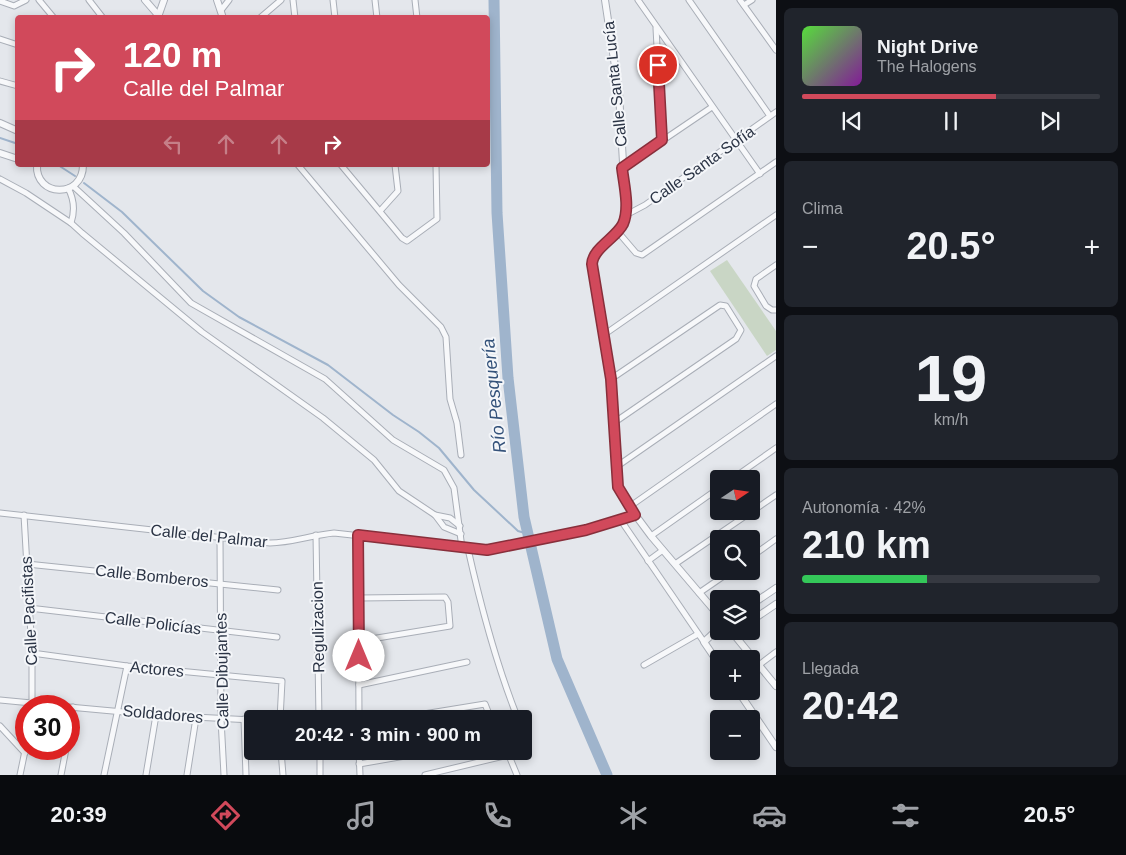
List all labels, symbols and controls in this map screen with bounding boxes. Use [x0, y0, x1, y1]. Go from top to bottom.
street label: Calle Santa Lucía [600, 20, 630, 148]
icon: right [40, 35, 105, 100]
text: 120 m [123, 35, 222, 74]
text: Night Drive [877, 36, 978, 57]
pin [637, 44, 679, 86]
icon: arrive [644, 51, 672, 79]
text: The Halogens [877, 58, 977, 75]
text: Calle del Palmar [123, 76, 284, 101]
icon: previous [838, 107, 866, 135]
icon: pause [937, 107, 965, 135]
icon: next [1036, 107, 1064, 135]
street label: Calle Santa Sofía [646, 122, 758, 208]
icon: left [159, 130, 187, 158]
icon: ahead [212, 130, 240, 158]
icon: ahead [265, 130, 293, 158]
icon: right [318, 130, 346, 158]
text: Clima [802, 200, 843, 217]
text: 20.5° [906, 225, 996, 267]
text: − [802, 231, 818, 262]
text: + [1084, 231, 1100, 262]
water label: Río Pesquería [478, 338, 510, 454]
text: 19 [915, 342, 987, 415]
text: km/h [934, 411, 968, 428]
north arrow [710, 470, 760, 520]
map controls [710, 470, 760, 760]
text: Autonomía · 42% [802, 499, 926, 516]
street label: Calle del Palmar [150, 521, 269, 551]
text: 210 km [802, 524, 931, 566]
button: search [710, 530, 760, 580]
street label: Calle Pacifistas [18, 556, 40, 666]
street label: Calle Bomberos [95, 562, 209, 590]
street label: Regulizacion [309, 581, 327, 673]
button: layers [710, 590, 760, 640]
street label: Calle Policías [104, 609, 202, 637]
street label: Calle Dibujantes [212, 613, 232, 729]
position arrow [332, 629, 384, 681]
button: + [710, 650, 760, 700]
street label: Actores [129, 658, 185, 680]
text: Llegada [802, 660, 859, 677]
text: 20:42 [802, 685, 899, 727]
speed limit sign: 30 [15, 695, 80, 760]
street label: Soldadores [122, 702, 204, 726]
button: − [710, 710, 760, 760]
text: 20:42 · 3 min · 900 m [295, 724, 481, 745]
icon: directions [208, 798, 243, 833]
icon: music [344, 798, 379, 833]
icon: phone [480, 798, 515, 833]
icon: climate [616, 798, 651, 833]
icon: car [752, 798, 787, 833]
icon: filters [888, 798, 923, 833]
text: 20:39 [51, 802, 107, 827]
text: 20.5° [1024, 802, 1075, 827]

